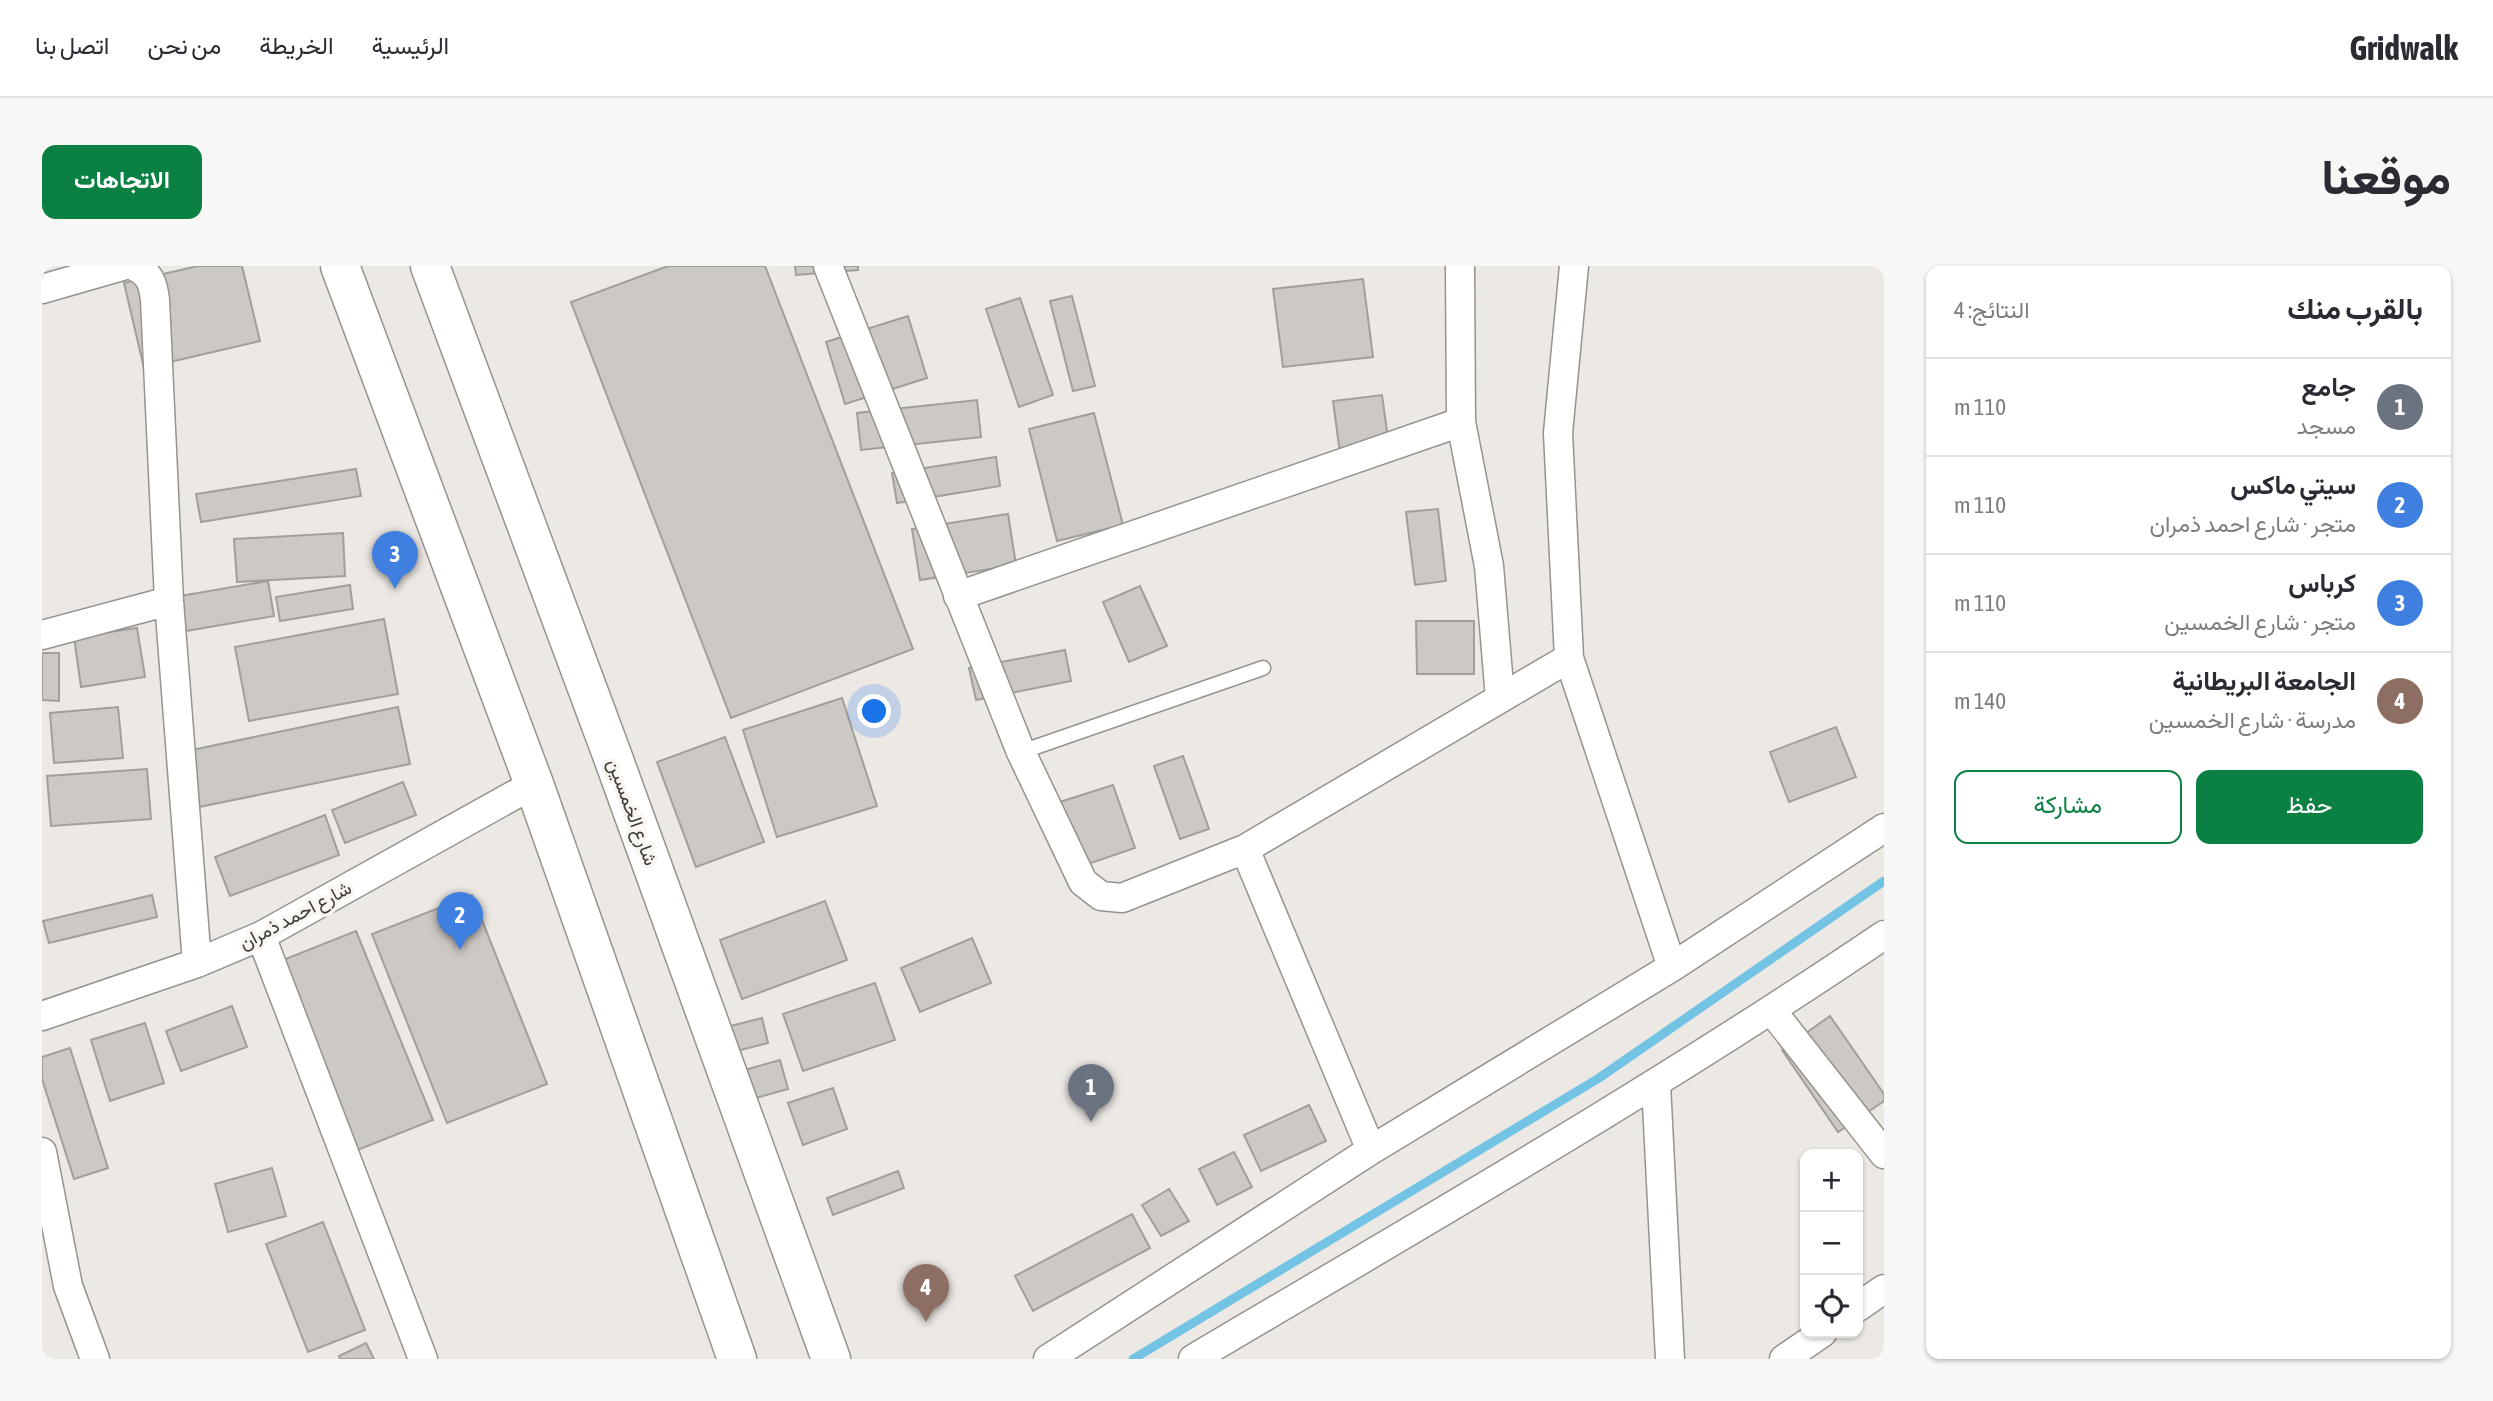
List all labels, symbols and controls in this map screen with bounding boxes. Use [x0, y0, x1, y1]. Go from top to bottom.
text: Gridwalk [2350, 29, 2458, 67]
text: اتصل بنا [35, 32, 109, 59]
text: من نحن [147, 32, 221, 59]
text: الخريطة [259, 32, 334, 59]
text: الرئيسية [372, 32, 449, 59]
button: الاتجاهات [42, 145, 202, 219]
text: موقعنا [2321, 148, 2451, 204]
text: بالقرب منك [2287, 291, 2423, 325]
text: النتائج: 4 [1954, 297, 2029, 323]
text: جامع [2301, 372, 2356, 402]
text: 110 m [1954, 394, 2006, 420]
text: 1 [2395, 394, 2405, 420]
text: مسجد [2296, 413, 2356, 439]
text: سيتي ماكس [2230, 470, 2356, 500]
text: 110 m [1954, 492, 2006, 518]
text: 2 [2395, 492, 2405, 518]
text: متجر · شارع احمد ذمران [2150, 511, 2356, 537]
pin: 3 [372, 531, 418, 589]
text: كرباس [2288, 568, 2356, 598]
text: 110 m [1954, 590, 2006, 616]
text: 3 [2395, 590, 2405, 616]
text: متجر · شارع الخمسين [2164, 609, 2356, 635]
text: الجامعة البريطانية [2172, 666, 2356, 696]
text: 140 m [1954, 688, 2006, 714]
text: 4 [2395, 688, 2405, 714]
your location [857, 694, 891, 728]
text: مدرسة · شارع الخمسين [2149, 707, 2356, 733]
street label: شارع الخمسين [602, 756, 662, 869]
button: مشاركة [1954, 770, 2182, 844]
button: حفظ [2196, 770, 2423, 844]
street label: شارع احمد ذمران [235, 876, 356, 956]
pin: 2 [437, 892, 483, 950]
pin: 1 [1068, 1064, 1114, 1122]
map controls [1800, 1149, 1863, 1338]
button: + [1800, 1149, 1863, 1212]
button: − [1800, 1212, 1863, 1275]
pin: 4 [903, 1264, 949, 1322]
button: locate [1800, 1275, 1863, 1338]

